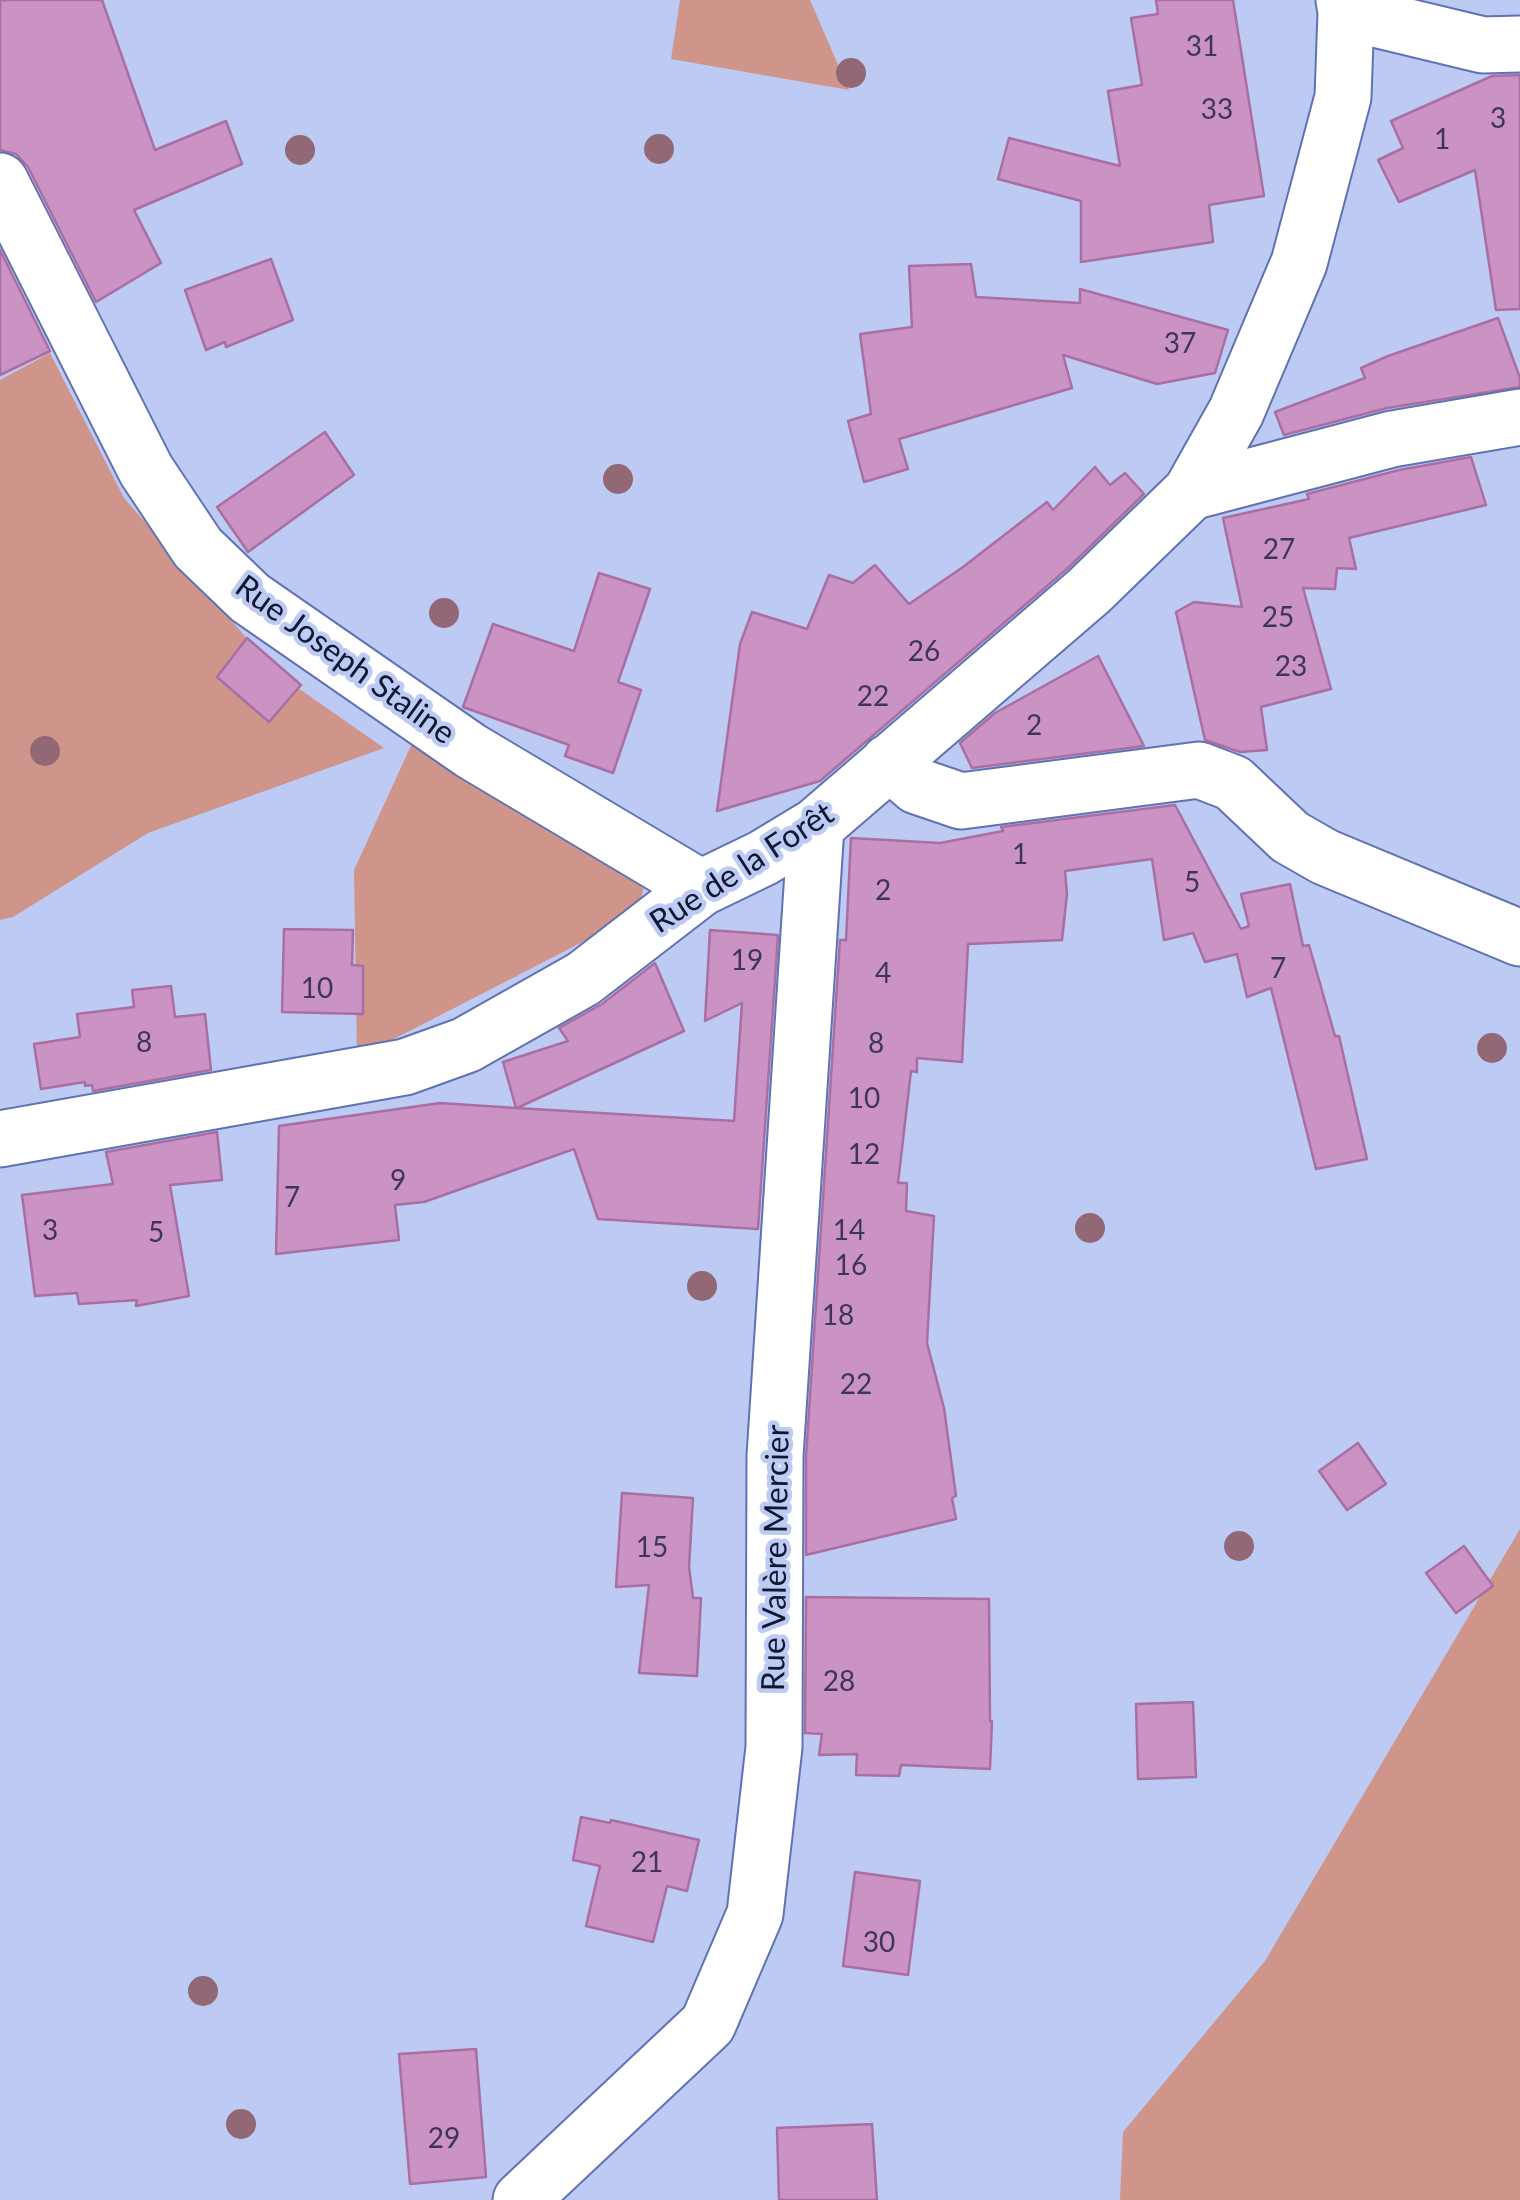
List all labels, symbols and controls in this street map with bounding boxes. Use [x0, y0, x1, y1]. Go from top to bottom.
house number: 31 [1186, 30, 1218, 64]
house number: 33 [1201, 93, 1233, 127]
house number: 3 [1490, 102, 1506, 136]
house number: 1 [1434, 123, 1450, 157]
house number: 37 [1164, 327, 1196, 361]
house number: 27 [1263, 533, 1295, 567]
street label: Rue Joseph Staline [228, 567, 462, 753]
house number: 25 [1262, 601, 1294, 635]
house number: 26 [908, 635, 940, 669]
house number: 23 [1275, 650, 1307, 684]
house number: 22 [857, 680, 889, 714]
house number: 2 [1026, 709, 1042, 743]
street label: Rue de la Forêt [643, 794, 841, 942]
house number: 1 [1012, 838, 1028, 872]
house number: 5 [1184, 866, 1200, 900]
house number: 2 [875, 874, 891, 908]
house number: 19 [731, 944, 763, 978]
house number: 7 [1270, 952, 1286, 986]
house number: 4 [875, 957, 891, 991]
house number: 10 [301, 972, 333, 1006]
house number: 8 [136, 1026, 152, 1060]
house number: 8 [868, 1027, 884, 1061]
house number: 10 [848, 1082, 880, 1116]
house number: 12 [848, 1138, 880, 1172]
house number: 9 [390, 1164, 406, 1198]
house number: 7 [284, 1181, 300, 1215]
house number: 3 [42, 1214, 58, 1248]
house number: 14 [833, 1214, 865, 1248]
house number: 5 [148, 1216, 164, 1250]
house number: 16 [835, 1249, 867, 1283]
house number: 18 [822, 1299, 854, 1333]
house number: 22 [840, 1368, 872, 1402]
street label: Rue Valère Mercier [754, 1424, 798, 1692]
house number: 15 [636, 1531, 668, 1565]
house number: 28 [823, 1665, 855, 1699]
house number: 21 [631, 1846, 663, 1880]
house number: 30 [863, 1926, 895, 1960]
house number: 29 [428, 2122, 460, 2156]

